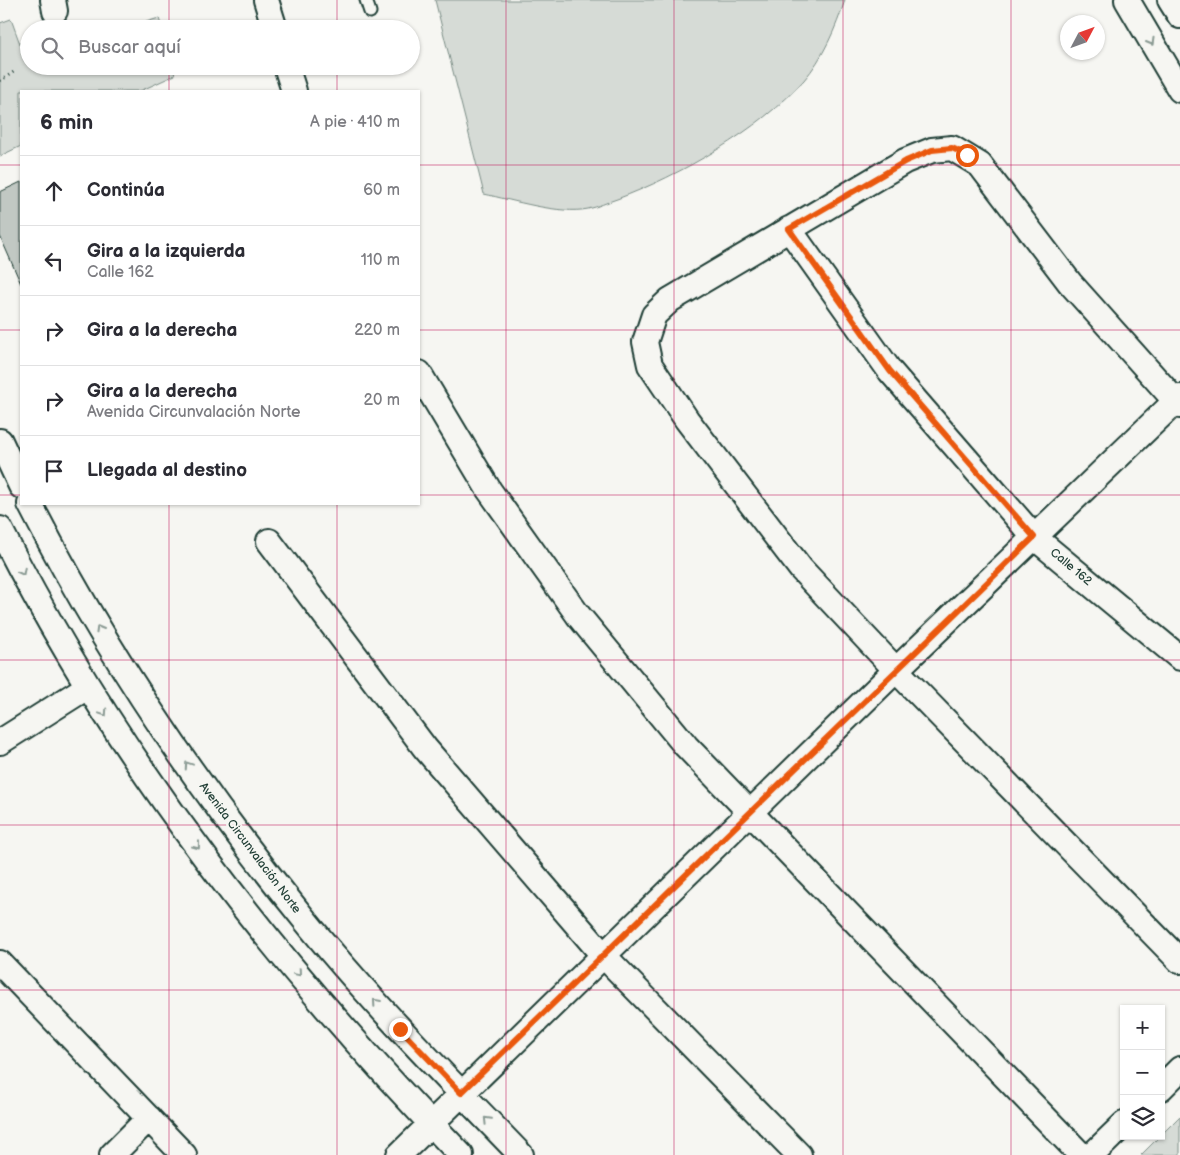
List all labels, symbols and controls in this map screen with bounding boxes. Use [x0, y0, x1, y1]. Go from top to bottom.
north arrow [1060, 15, 1105, 60]
search box [20, 20, 420, 75]
icon: search [38, 34, 66, 62]
text: Buscar aquí [78, 36, 181, 59]
one-way arrow [1145, 37, 1155, 46]
text: 6 min [40, 110, 93, 135]
text: A pie · 410 m [310, 113, 400, 132]
route start [956, 144, 979, 167]
icon: ahead [40, 177, 68, 205]
text: Continúa [87, 179, 165, 202]
text: 60 m [363, 181, 400, 200]
text: Gira a la izquierda [87, 240, 245, 263]
icon: left [40, 247, 68, 275]
text: 110 m [361, 251, 400, 270]
text: Calle 162 [87, 263, 154, 282]
icon: right [40, 317, 68, 345]
text: Gira a la derecha [87, 319, 237, 342]
text: 220 m [354, 321, 400, 340]
text: Gira a la derecha [87, 380, 237, 403]
icon: right [40, 387, 68, 415]
text: 20 m [364, 391, 400, 410]
text: Avenida Circunvalación Norte [87, 403, 300, 422]
icon: arrive [40, 457, 68, 485]
text: Llegada al destino [87, 459, 247, 482]
street label: Calle 162 [1047, 545, 1095, 589]
one-way arrow [16, 567, 26, 576]
one-way arrow [96, 625, 106, 634]
one-way arrow [98, 707, 107, 716]
one-way arrow [185, 761, 195, 770]
street label: Avenida Circunvalación Norte [196, 780, 304, 916]
one-way arrow [191, 840, 199, 849]
one-way arrow [292, 968, 301, 977]
one-way arrow [373, 998, 382, 1007]
map controls [1120, 1005, 1165, 1140]
button: + [1120, 1005, 1165, 1050]
route end [389, 1018, 412, 1041]
button: − [1120, 1050, 1165, 1095]
button: layers [1120, 1095, 1165, 1140]
one-way arrow [484, 1117, 493, 1126]

